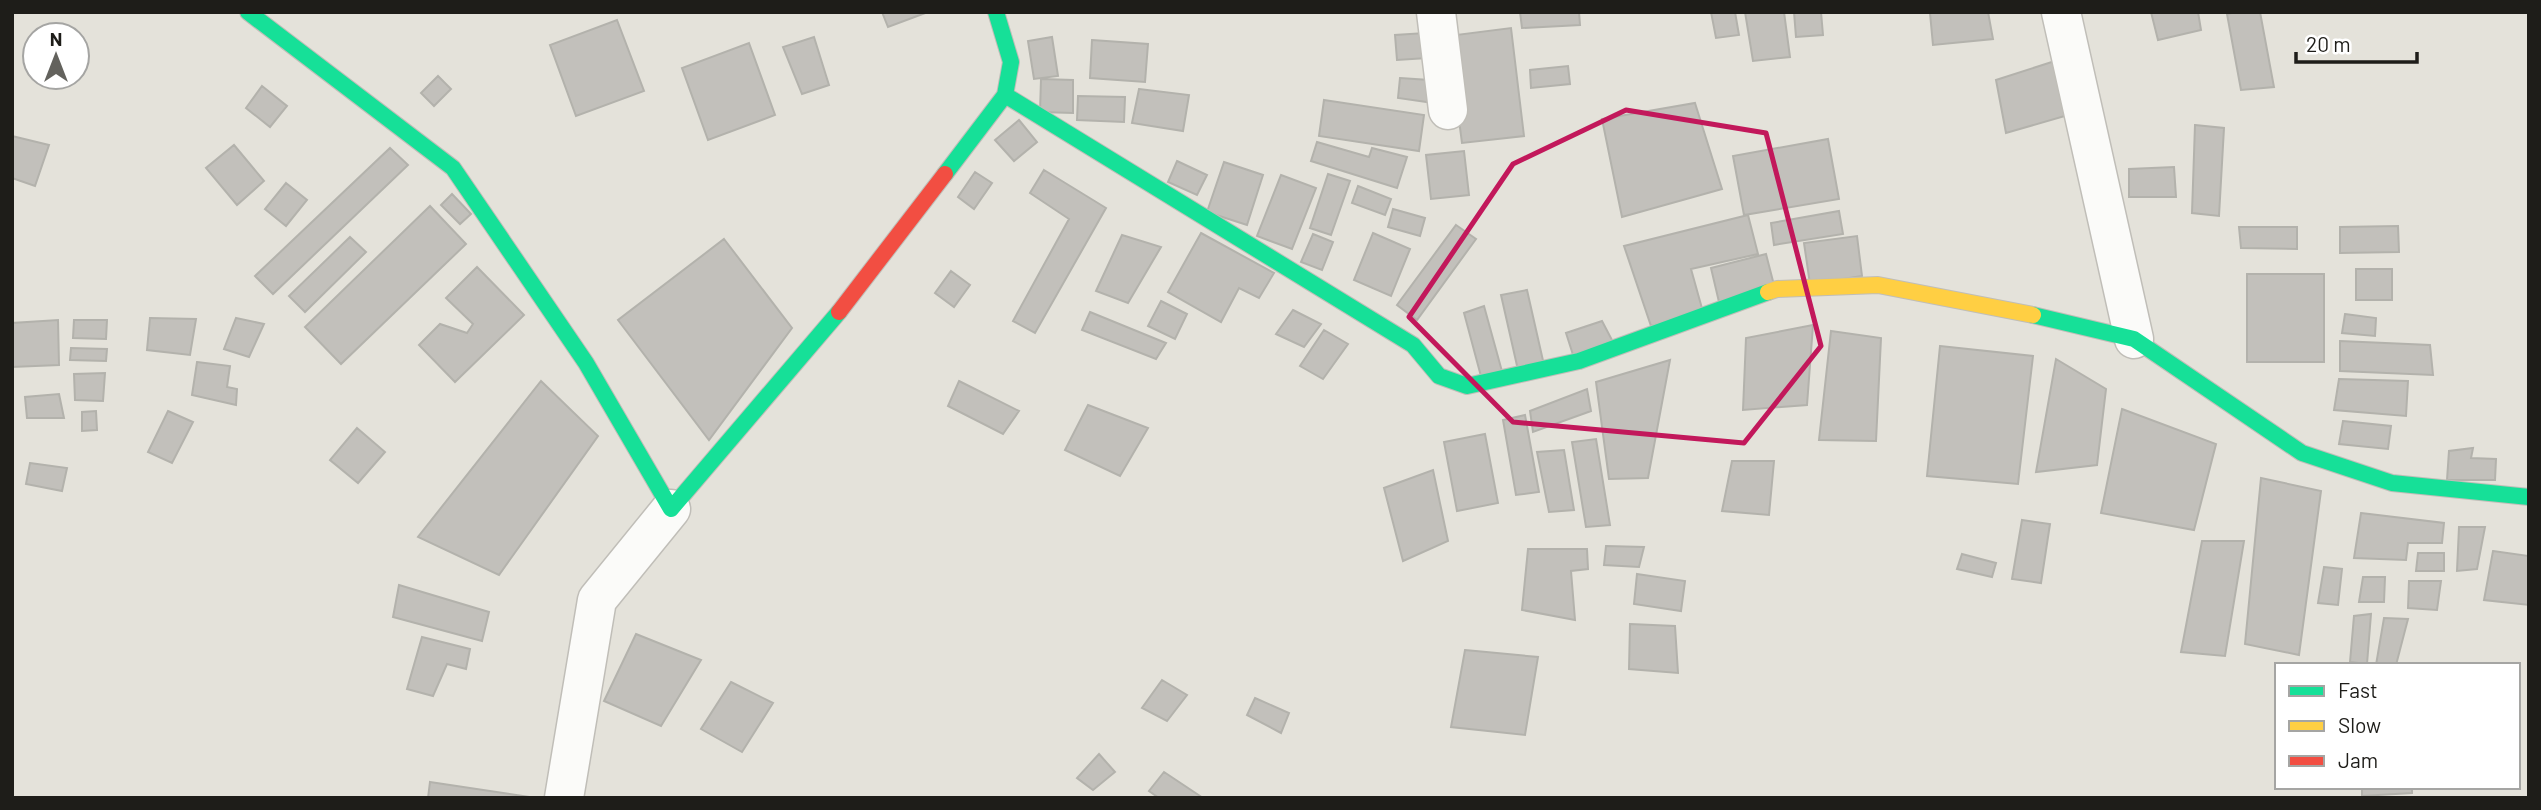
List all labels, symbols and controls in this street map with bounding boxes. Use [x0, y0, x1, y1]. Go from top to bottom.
north arrow [21, 21, 91, 91]
scale bar [2296, 21, 2417, 65]
text: N [50, 27, 62, 50]
text: 20 m [2306, 31, 2351, 56]
legend [2275, 663, 2520, 789]
text: Fast [2338, 677, 2378, 702]
text: Slow [2338, 712, 2381, 737]
text: Jam [2338, 747, 2378, 772]

